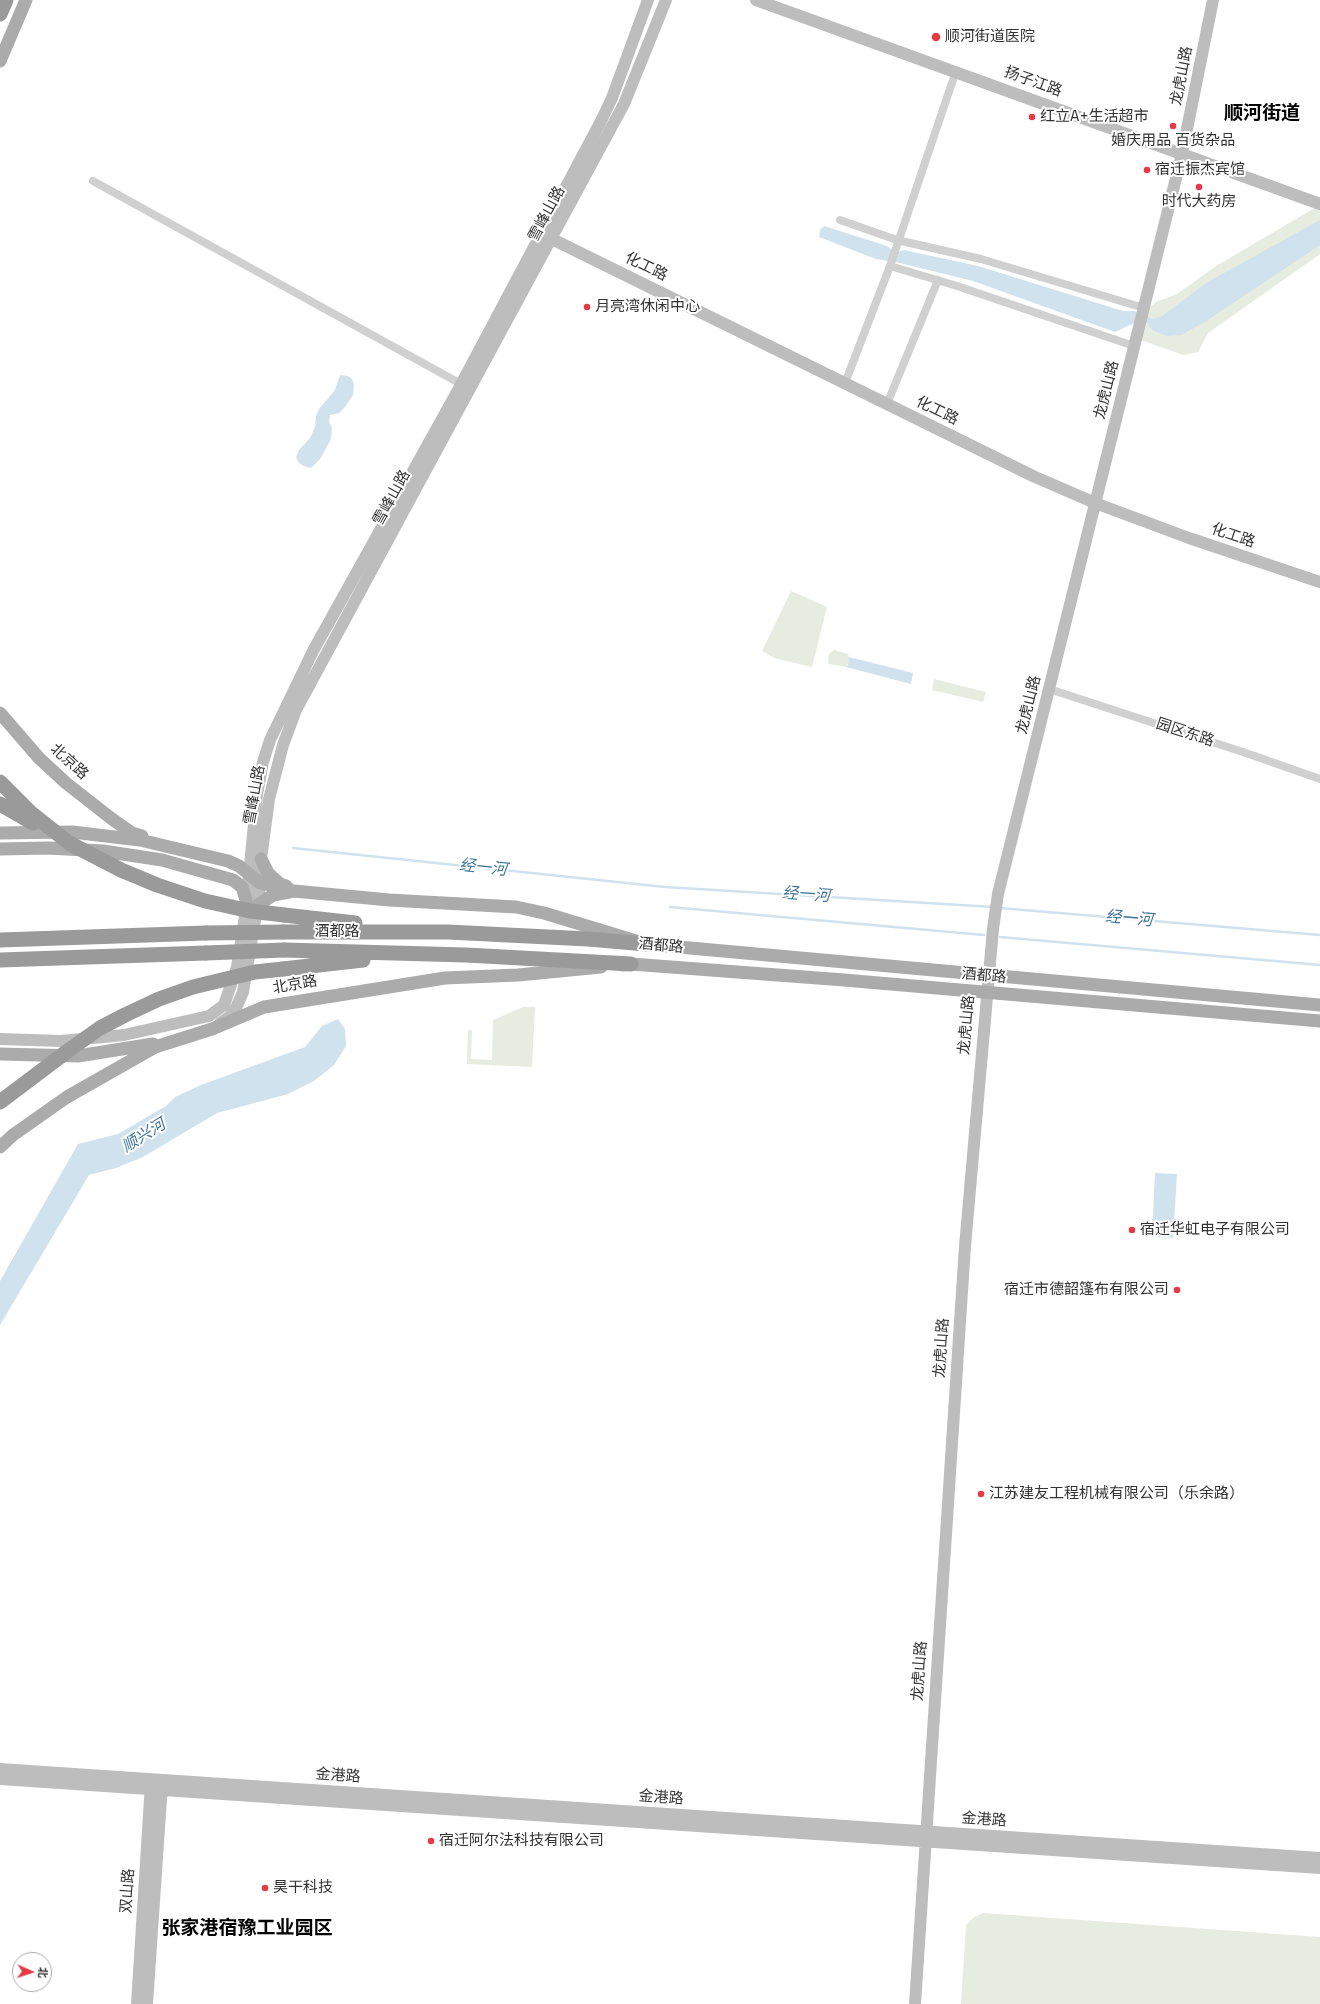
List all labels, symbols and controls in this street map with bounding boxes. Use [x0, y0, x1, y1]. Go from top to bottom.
place label: 顺河街道医院 [945, 28, 1035, 46]
marker: 顺河街道医院 [930, 31, 942, 43]
street label: 龙虎山路 [1167, 45, 1197, 107]
street label: 扬子江路 [1002, 63, 1064, 101]
district label: 顺河街道 [1224, 103, 1300, 125]
place label: 红立A+生活超市 [1040, 108, 1149, 126]
marker: 红立A+生活超市 [1027, 112, 1037, 122]
marker: 婚庆用品 百货杂品 [1168, 121, 1178, 131]
place label: 婚庆用品 百货杂品 [1111, 132, 1235, 150]
place label: 宿迁振杰宾馆 [1155, 161, 1245, 179]
marker: 宿迁振杰宾馆 [1142, 165, 1152, 175]
marker: 时代大药房 [1194, 182, 1204, 192]
street label: 雪峰山路 [525, 183, 569, 245]
place label: 时代大药房 [1162, 193, 1236, 211]
street label: 化工路 [622, 249, 670, 285]
place label: 月亮湾休闲中心 [595, 298, 700, 316]
marker: 月亮湾休闲中心 [582, 302, 592, 312]
street label: 龙虎山路 [1091, 359, 1123, 421]
street label: 化工路 [913, 393, 961, 429]
street label: 雪峰山路 [370, 467, 414, 529]
street label: 化工路 [1209, 520, 1257, 552]
street label: 龙虎山路 [1013, 674, 1045, 736]
street label: 园区东路 [1154, 715, 1216, 751]
street label: 北京路 [46, 740, 92, 784]
street label: 雪峰山路 [241, 764, 269, 826]
water label: 经一河 [458, 856, 508, 880]
water label: 经一河 [781, 884, 831, 906]
water label: 经一河 [1104, 907, 1154, 931]
street label: 酒都路 [315, 923, 359, 941]
street label: 酒都路 [638, 935, 684, 957]
street label: 酒都路 [961, 965, 1007, 987]
street label: 北京路 [271, 972, 319, 998]
street label: 龙虎山路 [955, 994, 979, 1056]
water label: 顺兴河 [119, 1115, 169, 1157]
place label: 宿迁华虹电子有限公司 [1140, 1221, 1290, 1239]
marker: 宿迁华虹电子有限公司 [1127, 1225, 1137, 1235]
place label: 宿迁市德韶篷布有限公司 [1004, 1281, 1169, 1299]
marker: 宿迁市德韶篷布有限公司 [1172, 1285, 1182, 1295]
street label: 龙虎山路 [931, 1317, 953, 1379]
place label: 江苏建友工程机械有限公司（乐余路） [989, 1485, 1244, 1503]
marker: 江苏建友工程机械有限公司（乐余路） [976, 1489, 986, 1499]
street label: 龙虎山路 [909, 1640, 931, 1702]
street label: 金港路 [315, 1765, 361, 1787]
street label: 金港路 [638, 1787, 684, 1809]
street label: 金港路 [961, 1809, 1007, 1831]
place label: 宿迁阿尔法科技有限公司 [439, 1832, 604, 1850]
marker: 宿迁阿尔法科技有限公司 [426, 1836, 436, 1846]
street label: 双山路 [117, 1868, 139, 1914]
place label: 昊干科技 [273, 1879, 333, 1897]
marker: 昊干科技 [260, 1883, 270, 1893]
district label: 张家港宿豫工业园区 [162, 1918, 332, 1940]
north arrow [12, 1952, 52, 1992]
text: 北 [36, 1967, 50, 1978]

